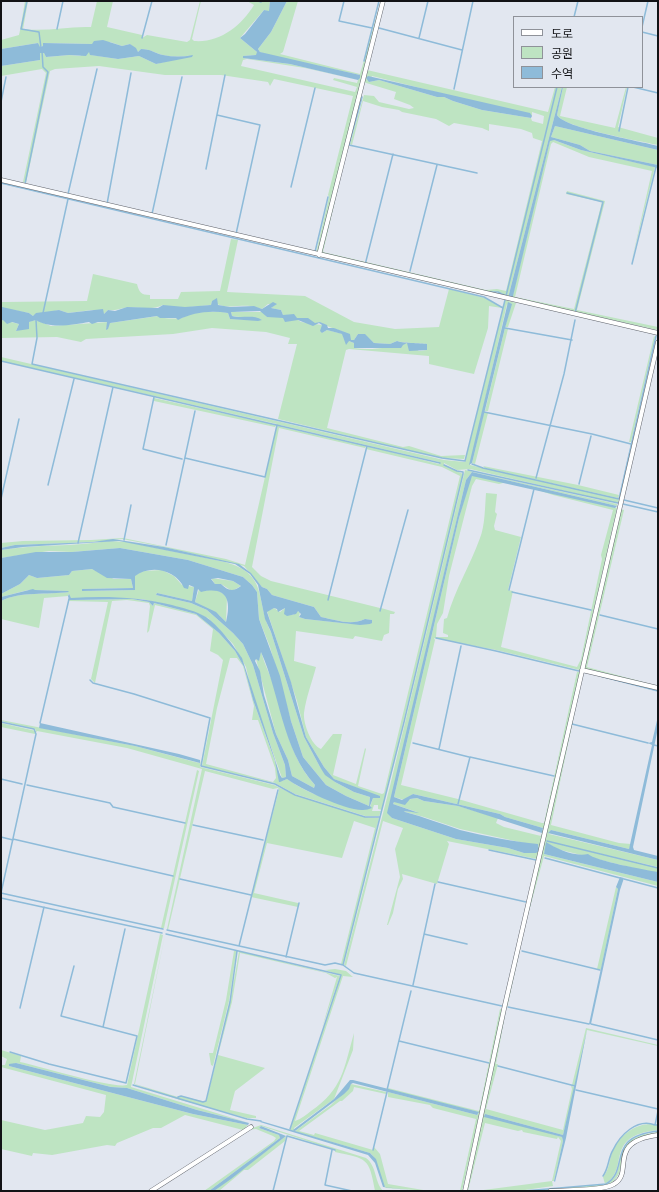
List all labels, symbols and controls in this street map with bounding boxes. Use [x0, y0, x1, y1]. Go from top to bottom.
legend [513, 16, 643, 88]
text: 도로 [551, 26, 573, 41]
text: 공원 [551, 46, 573, 61]
text: 수역 [551, 66, 573, 81]

